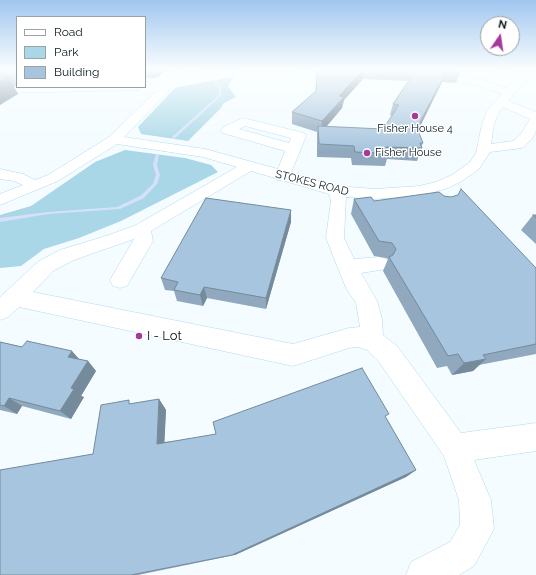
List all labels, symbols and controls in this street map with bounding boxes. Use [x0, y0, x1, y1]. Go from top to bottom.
legend [16, 16, 146, 88]
north arrow [480, 16, 520, 56]
text: N [497, 18, 508, 32]
text: Road [54, 25, 83, 39]
text: Park [54, 45, 79, 59]
text: Building [54, 65, 100, 79]
marker: Fisher House 4 [410, 111, 420, 121]
place label: Fisher House 4 [377, 122, 453, 136]
place label: Fisher House [375, 146, 442, 160]
marker: Fisher House [362, 148, 372, 158]
street label: STOKES ROAD [274, 168, 350, 198]
place label: I - Lot [147, 328, 182, 344]
marker: I - Lot [134, 331, 144, 341]

